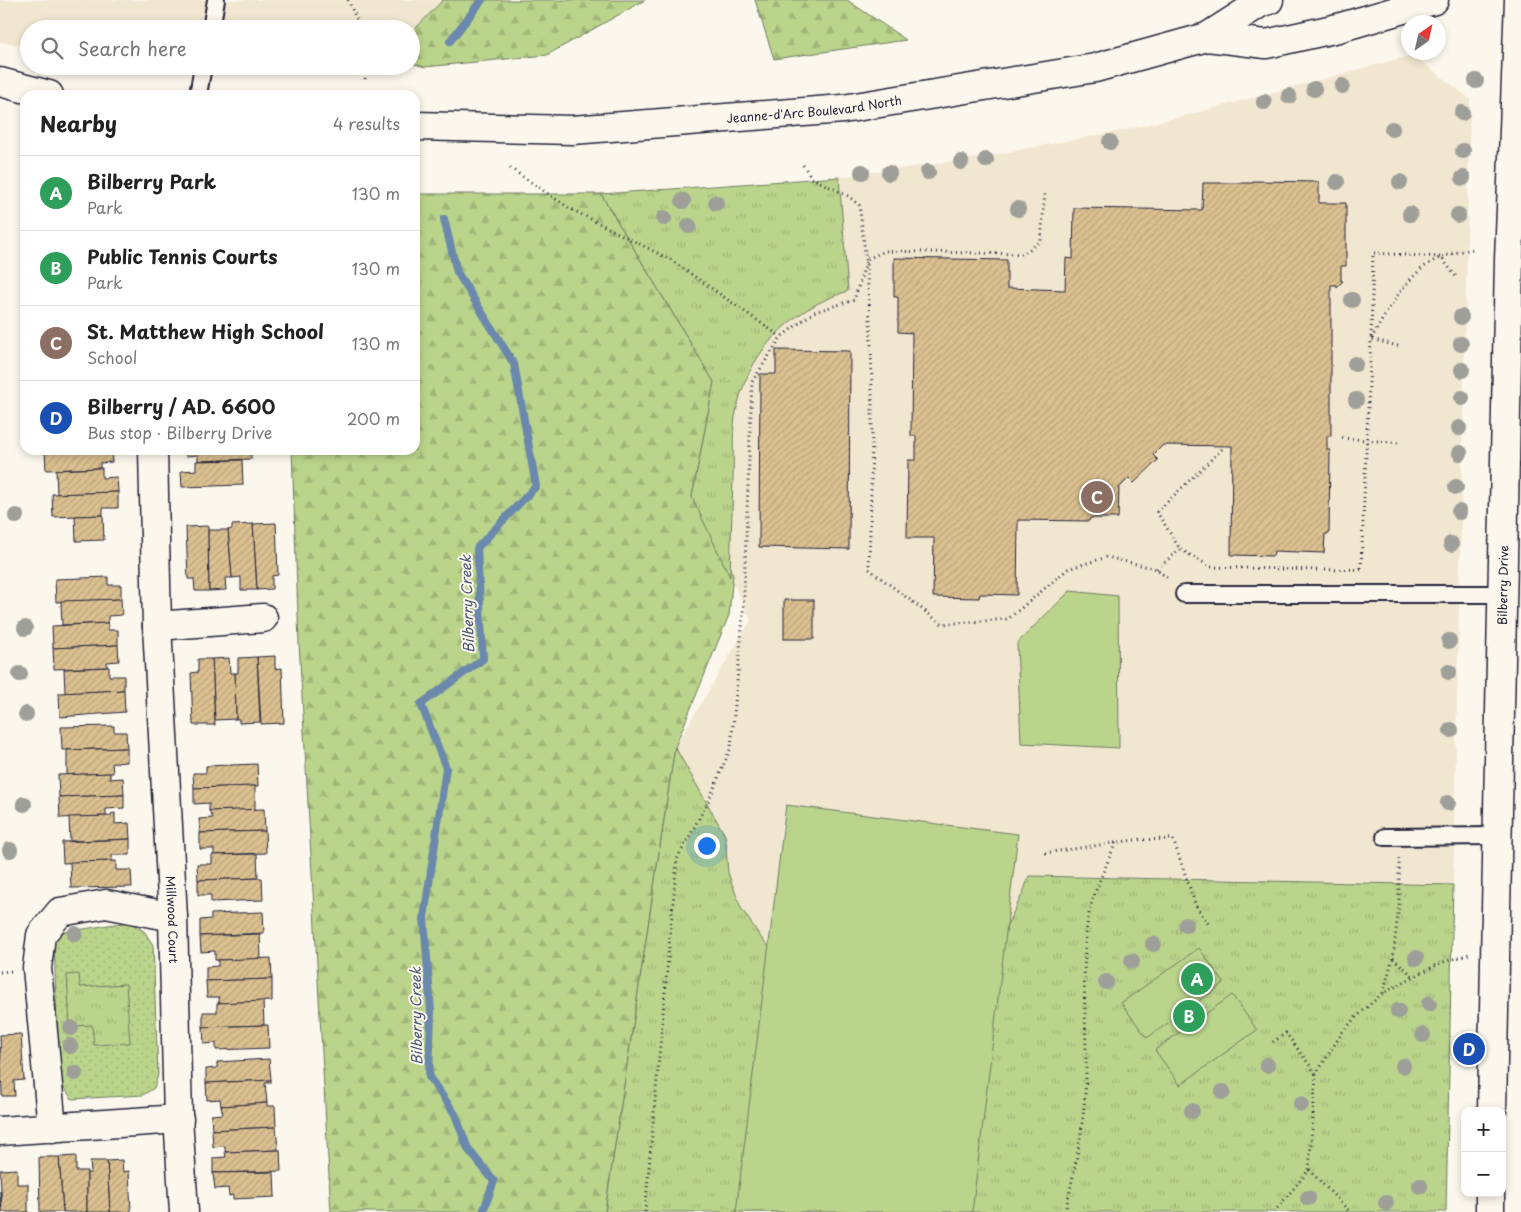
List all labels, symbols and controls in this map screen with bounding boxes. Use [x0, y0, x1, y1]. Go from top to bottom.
north arrow [1401, 15, 1446, 60]
search box [20, 20, 420, 75]
icon: search [38, 34, 66, 62]
text: Search here [78, 34, 187, 62]
street label: Jeanne-d'Arc Boulevard North [726, 91, 903, 127]
text: Nearby [40, 107, 117, 139]
text: 4 results [333, 111, 400, 135]
text: Bilberry Park [87, 167, 216, 195]
text: A [50, 181, 62, 205]
text: 130 m [352, 181, 400, 205]
text: Park [87, 195, 123, 219]
text: Public Tennis Courts [87, 242, 277, 270]
text: B [51, 256, 61, 280]
text: 130 m [352, 256, 400, 280]
text: Park [87, 270, 123, 294]
text: St. Matthew High School [87, 317, 324, 345]
text: C [50, 331, 62, 355]
text: 130 m [352, 331, 400, 355]
text: School [87, 345, 137, 369]
text: Bilberry / AD. 6600 [87, 392, 275, 420]
text: D [50, 406, 62, 430]
text: 200 m [347, 406, 400, 430]
text: Bus stop · Bilberry Drive [87, 420, 272, 444]
pin: C [1081, 478, 1113, 516]
street label: Bilberry Drive [1493, 544, 1512, 625]
water label: Bilberry Creek [455, 553, 479, 654]
your location [694, 833, 720, 859]
street label: Millwood Court [162, 875, 183, 964]
pin: A [1181, 960, 1213, 998]
water label: Bilberry Creek [405, 965, 427, 1065]
pin: B [1173, 997, 1205, 1035]
pin: D [1453, 1030, 1485, 1068]
map controls [1461, 1107, 1506, 1197]
button: + [1461, 1107, 1506, 1152]
button: − [1461, 1152, 1506, 1197]

